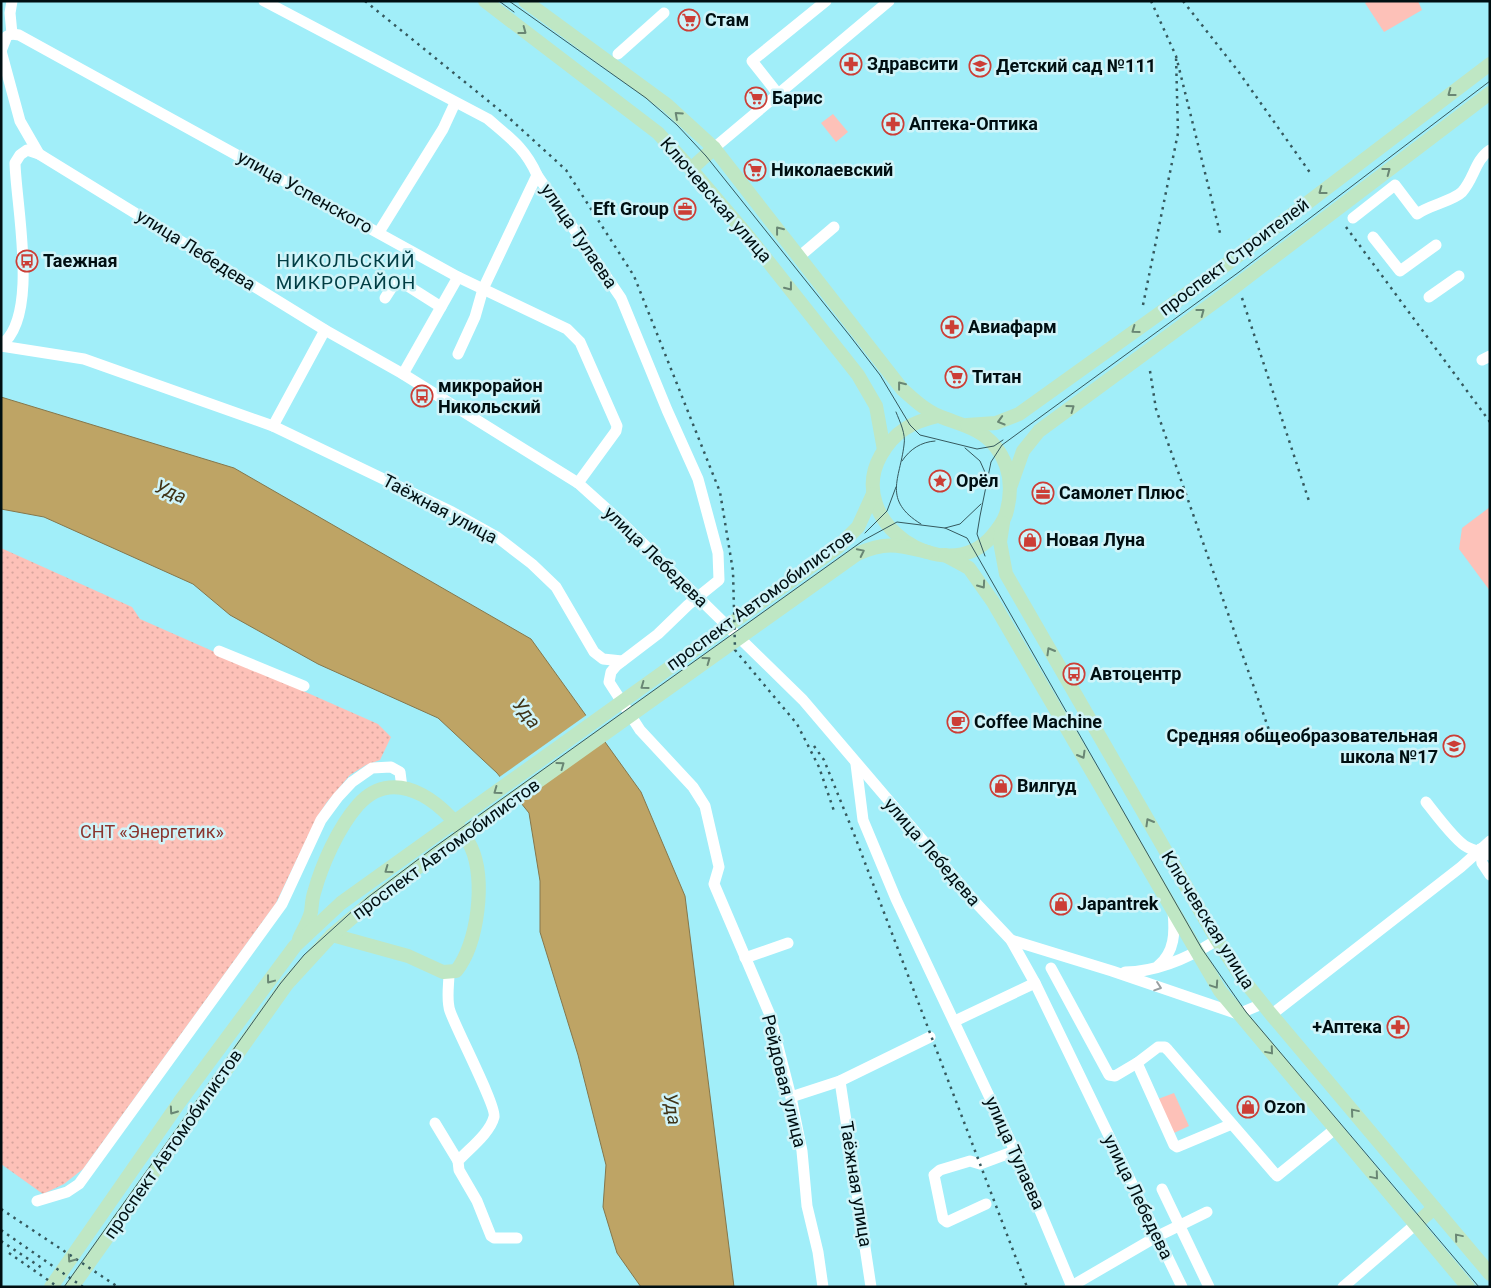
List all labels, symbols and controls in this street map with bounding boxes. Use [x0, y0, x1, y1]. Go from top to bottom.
supermarket icon: Стам [677, 8, 701, 32]
place label: Стам [705, 9, 749, 30]
one-way arrow [518, 25, 527, 34]
pharmacy icon: Здравсити [839, 52, 863, 76]
place label: Здравсити [867, 53, 958, 74]
school or university icon: Детский сад №111 [968, 54, 992, 78]
place label: Детский сад №111 [996, 55, 1156, 76]
supermarket icon: Барис [744, 86, 768, 110]
place label: Барис [772, 87, 823, 108]
one-way arrow [1447, 87, 1457, 96]
one-way arrow [675, 112, 684, 121]
pharmacy icon: Аптека-Оптика [881, 112, 905, 136]
place label: Аптека-Оптика [909, 113, 1038, 134]
street label: Ключевская улица [656, 133, 776, 267]
street label: улица Успенского [234, 146, 376, 237]
supermarket icon: Николаевский [743, 158, 767, 182]
place label: Николаевский [771, 159, 893, 180]
one-way arrow [1381, 169, 1390, 177]
street label: улица Тулаева [537, 179, 622, 292]
one-way arrow [1319, 186, 1328, 194]
street label: проспект Строителей [1155, 193, 1313, 320]
office icon: Eft Group [673, 197, 697, 221]
place label: Eft Group [593, 198, 669, 219]
street label: улица Лебедева [133, 205, 260, 295]
one-way arrow [776, 227, 784, 236]
bus stop icon: Таежная [15, 249, 39, 273]
district label: НИКОЛЬСКИЙ МИКРОРАЙОН [276, 249, 416, 294]
place label: Таежная [43, 250, 118, 271]
one-way arrow [784, 281, 792, 290]
one-way arrow [1195, 309, 1205, 318]
pharmacy icon: Авиафарм [940, 315, 964, 339]
place label: Авиафарм [968, 316, 1057, 337]
one-way arrow [1131, 324, 1141, 333]
supermarket icon: Титан [944, 365, 968, 389]
place label: Титан [972, 366, 1021, 387]
place label: микрорайон Никольский [438, 375, 543, 417]
one-way arrow [898, 382, 906, 391]
bus stop icon: микрорайон Никольский [410, 384, 434, 408]
one-way arrow [1065, 406, 1074, 414]
one-way arrow [997, 416, 1006, 426]
place icon: Орёл [928, 469, 952, 493]
street label: Таёжная улица [379, 470, 501, 548]
place label: Орёл [956, 470, 998, 491]
water label: Уда [152, 474, 190, 508]
office icon: Самолет Плюс [1031, 481, 1055, 505]
place label: Самолет Плюс [1059, 482, 1185, 503]
street label: улица Лебедева [600, 502, 713, 611]
street label: проспект Автомобилистов [662, 525, 857, 675]
shop icon: Новая Луна [1018, 528, 1042, 552]
place label: Новая Луна [1046, 529, 1145, 550]
one-way arrow [856, 548, 865, 558]
one-way arrow [976, 579, 985, 589]
one-way arrow [1046, 648, 1056, 657]
one-way arrow [701, 657, 711, 666]
bus stop icon: Автоцентр [1062, 662, 1086, 686]
place label: Автоцентр [1090, 663, 1181, 684]
one-way arrow [640, 680, 649, 689]
water label: Уда [508, 694, 546, 733]
cafe icon: Coffee Machine [946, 710, 970, 734]
place label: Coffee Machine [974, 711, 1102, 732]
place label: Средняя общеобразовательная школа №17 [1167, 725, 1438, 767]
school or university icon: Средняя общеобразовательная школа №17 [1442, 734, 1466, 758]
one-way arrow [1076, 749, 1086, 758]
one-way arrow [555, 762, 564, 770]
street label: проспект Автомобилистов [348, 774, 543, 924]
shop icon: Вилгуд [989, 774, 1013, 798]
place label: Вилгуд [1017, 775, 1077, 796]
one-way arrow [493, 785, 503, 794]
street label: улица Лебедева [880, 793, 985, 910]
one-way arrow [1145, 819, 1155, 828]
park label: СНТ «Энергетик» [80, 821, 224, 842]
street label: Ключевская улица [1157, 847, 1259, 993]
one-way arrow [384, 864, 393, 873]
shop icon: Japantrek [1049, 892, 1073, 916]
place label: Japantrek [1077, 893, 1159, 914]
one-way arrow [267, 974, 276, 984]
one-way arrow [1209, 979, 1218, 988]
one-way arrow [1153, 981, 1161, 991]
street label: Рейдовая улица [758, 1012, 811, 1149]
pharmacy icon: +Аптека [1386, 1015, 1410, 1039]
place label: +Аптека [1312, 1016, 1382, 1037]
street label: проспект Автомобилистов [99, 1045, 246, 1242]
one-way arrow [1264, 1046, 1273, 1055]
water label: Уда [659, 1092, 686, 1127]
street label: улица Тулаева [981, 1093, 1050, 1213]
shop icon: Ozon [1236, 1095, 1260, 1119]
place label: Ozon [1264, 1096, 1306, 1117]
one-way arrow [170, 1105, 179, 1115]
one-way arrow [1350, 1109, 1359, 1118]
street label: Таёжная улица [836, 1120, 877, 1248]
street label: улица Лебедева [1099, 1131, 1178, 1263]
one-way arrow [1369, 1170, 1378, 1179]
one-way arrow [1455, 1233, 1464, 1242]
one-way arrow [68, 1253, 77, 1263]

